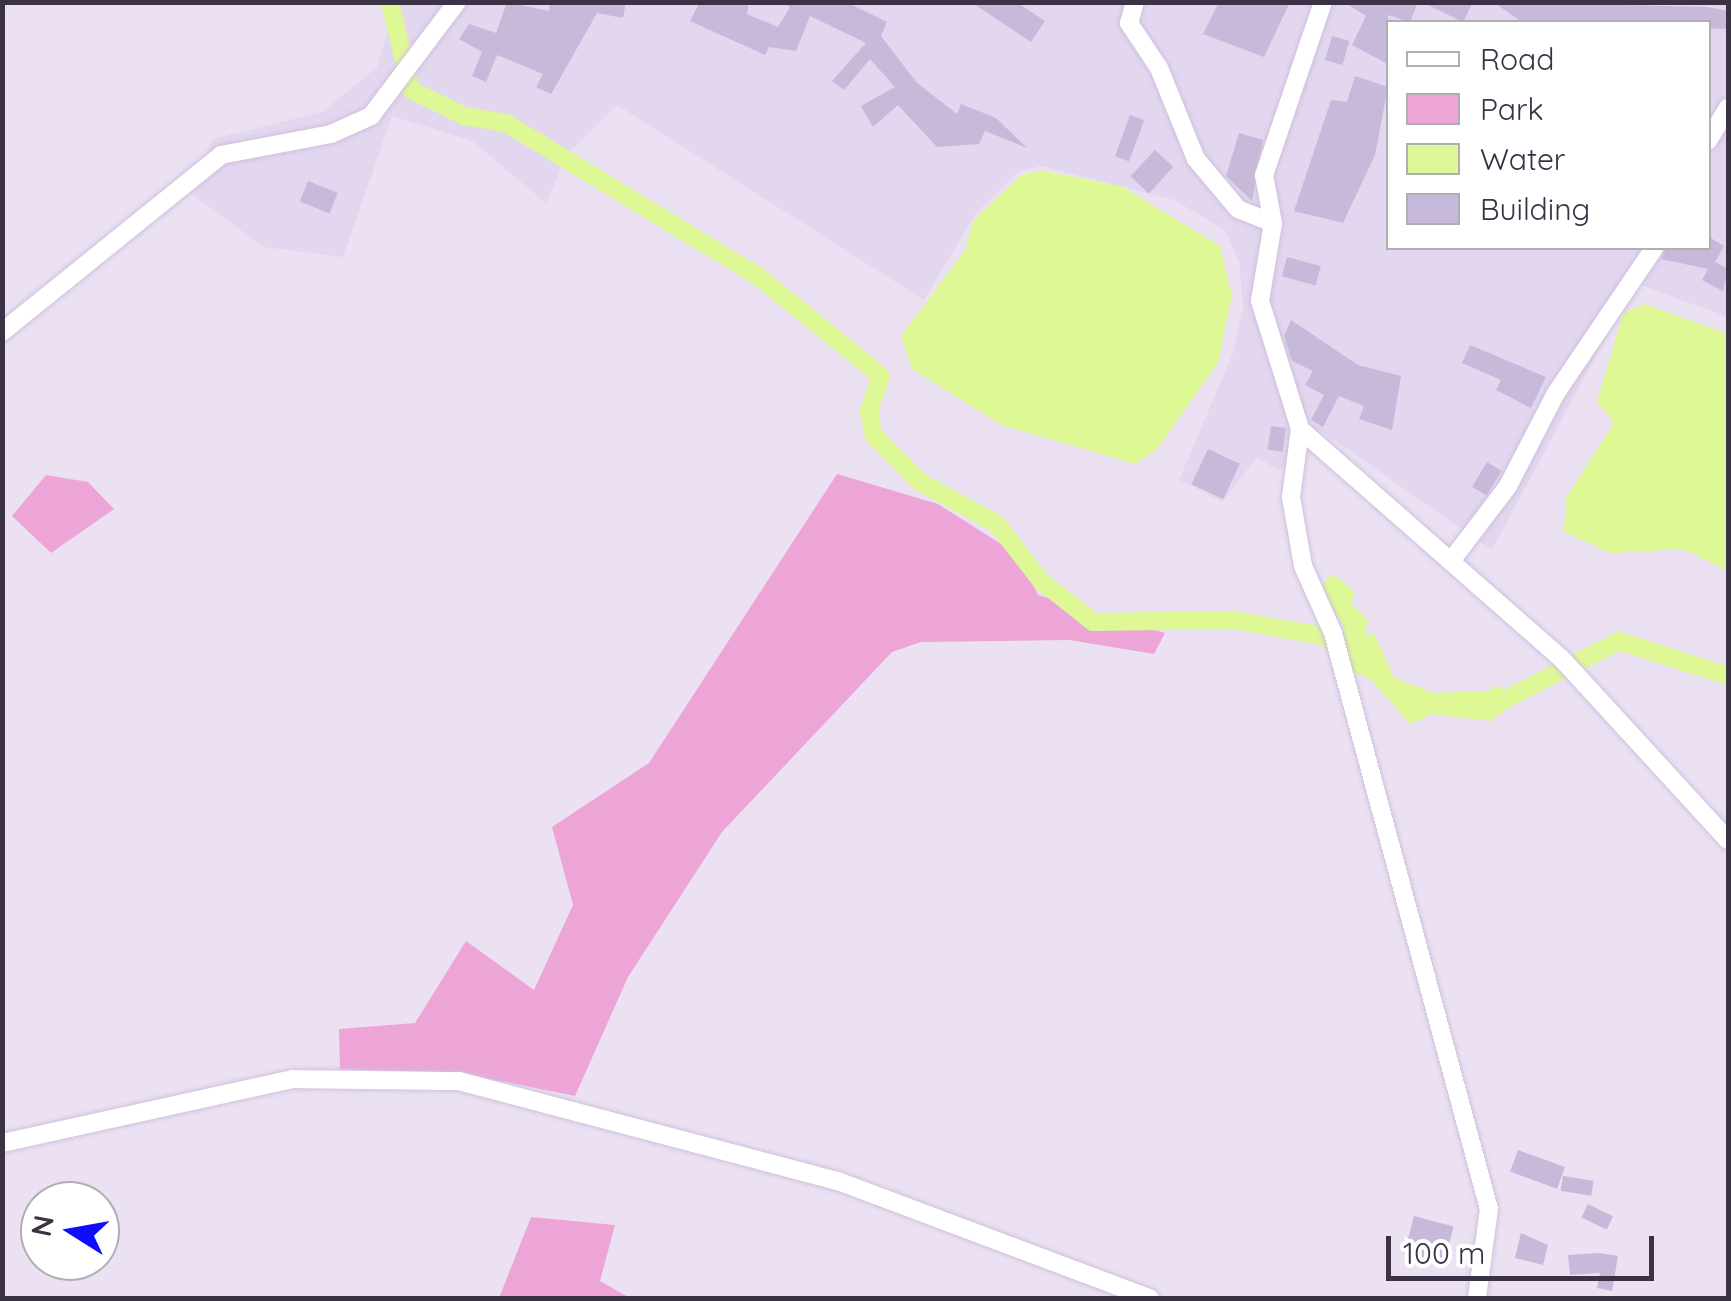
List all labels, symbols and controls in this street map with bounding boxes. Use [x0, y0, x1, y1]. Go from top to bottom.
legend [1386, 20, 1711, 250]
text: Road [1480, 40, 1554, 78]
text: Park [1480, 90, 1544, 128]
text: Water [1480, 140, 1565, 178]
text: Building [1480, 190, 1590, 228]
north arrow [20, 1181, 120, 1281]
text: N [23, 1212, 61, 1239]
scale bar [1391, 1216, 1658, 1278]
text: 100 m [1403, 1234, 1485, 1272]

